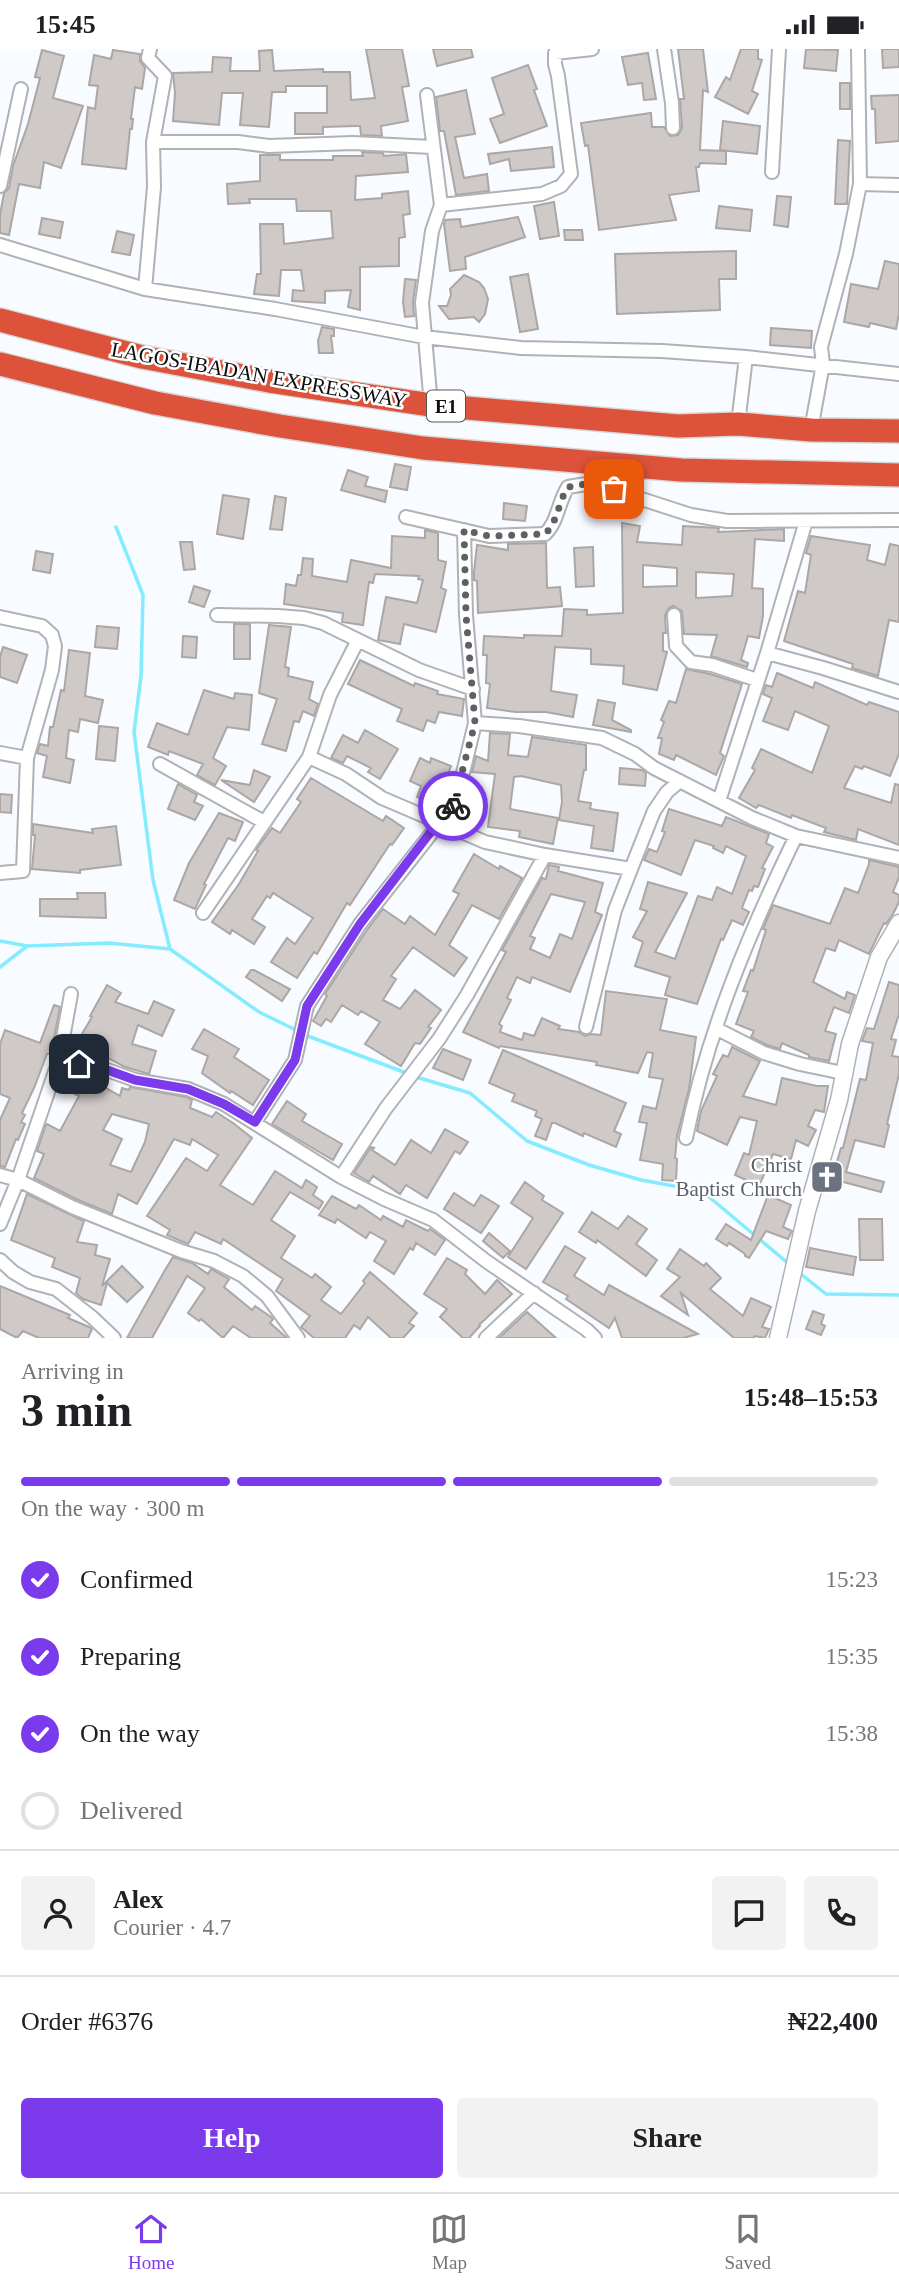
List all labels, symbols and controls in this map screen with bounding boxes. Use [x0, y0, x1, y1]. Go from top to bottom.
text: 15:45 [35, 10, 96, 39]
street label: LAGOS-IBADAN EXPRESSWAY [109, 337, 409, 413]
road number: E1 [427, 391, 465, 421]
pin [584, 459, 644, 519]
icon: bag [595, 470, 633, 508]
courier [418, 771, 488, 841]
icon: bike [434, 787, 472, 825]
pin [49, 1034, 109, 1094]
icon: home [60, 1045, 98, 1083]
place label: Christ Baptist Church [675, 1153, 802, 1201]
church icon: Christ Baptist Church [808, 1158, 846, 1196]
text: Arriving in [21, 1359, 124, 1384]
text: 15:48–15:53 [744, 1383, 878, 1412]
text: 3 min [21, 1385, 132, 1436]
text: On the way · 300 m [21, 1496, 204, 1521]
icon: check [21, 1561, 59, 1599]
text: Confirmed [80, 1565, 193, 1594]
text: 15:23 [826, 1567, 878, 1592]
icon: check [21, 1638, 59, 1676]
text: Preparing [80, 1642, 181, 1671]
text: 15:35 [826, 1644, 878, 1669]
icon: check [21, 1715, 59, 1753]
text: On the way [80, 1719, 200, 1748]
text: 15:38 [826, 1721, 878, 1746]
text: Delivered [80, 1796, 183, 1825]
button: person [21, 1876, 95, 1950]
button: chat [712, 1876, 786, 1950]
button: phone [804, 1876, 878, 1950]
text: Alex [113, 1885, 164, 1914]
text: Courier · 4.7 [113, 1915, 231, 1940]
text: Order #6376 [21, 2007, 153, 2036]
text: ₦22,400 [788, 2007, 878, 2036]
button: Help [21, 2098, 443, 2178]
button: Share [457, 2098, 878, 2178]
tab: Home [128, 2210, 174, 2274]
tab: Map [430, 2210, 468, 2274]
tab: Saved [725, 2210, 771, 2274]

